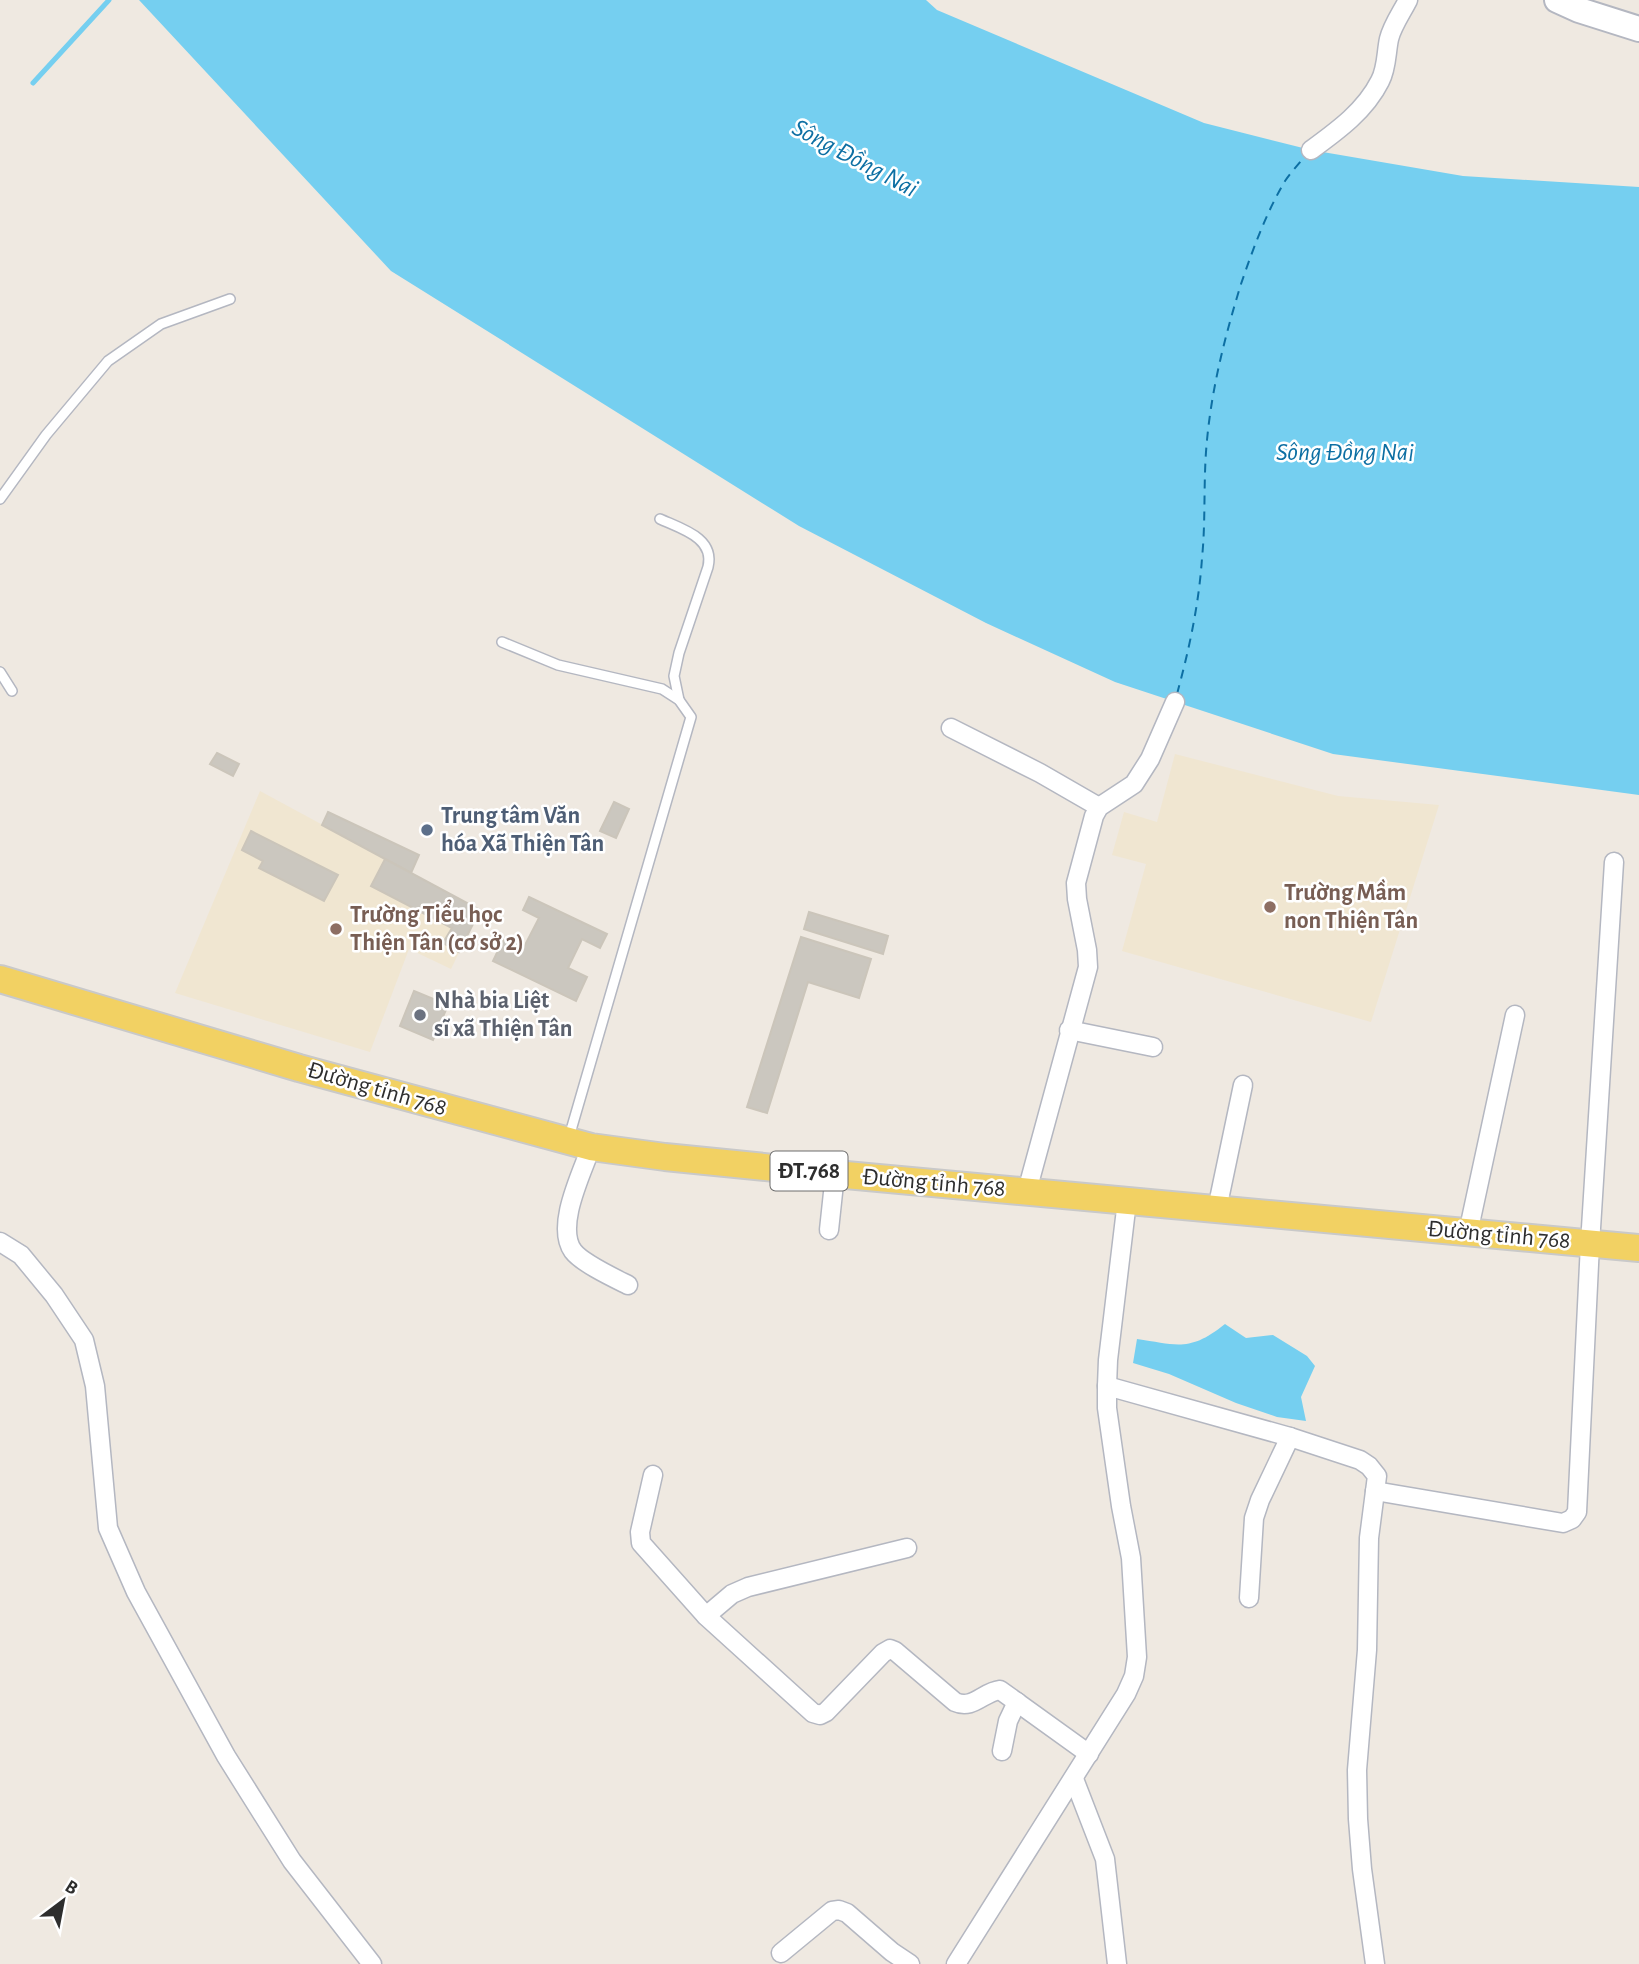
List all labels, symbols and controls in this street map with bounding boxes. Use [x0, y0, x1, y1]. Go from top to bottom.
water label: Sông Đồng Nai [788, 114, 922, 202]
water label: Sông Đồng Nai [1276, 439, 1414, 465]
place label: Trung tâm Văn hóa Xã Thiện Tân [441, 804, 604, 856]
marker: Trung tâm Văn hóa Xã Thiện Tân [419, 822, 435, 838]
place label: Trường Mầm non Thiện Tân [1284, 879, 1418, 933]
place label: Trường Tiểu học Thiện Tân (cơ sở 2) [350, 899, 524, 955]
marker: Trường Mầm non Thiện Tân [1262, 899, 1278, 915]
marker: Trường Tiểu học Thiện Tân (cơ sở 2) [328, 921, 344, 937]
place label: Nhà bia Liệt sĩ xã Thiện Tân [434, 989, 572, 1041]
marker: Nhà bia Liệt sĩ xã Thiện Tân [412, 1007, 428, 1023]
street label: Đường tỉnh 768 [305, 1058, 449, 1120]
road number: ĐT.768 [770, 1152, 848, 1190]
street label: Đường tỉnh 768 [861, 1165, 1007, 1201]
street label: Đường tỉnh 768 [1426, 1217, 1572, 1253]
north arrow [28, 1866, 98, 1936]
text: B [62, 1877, 81, 1899]

